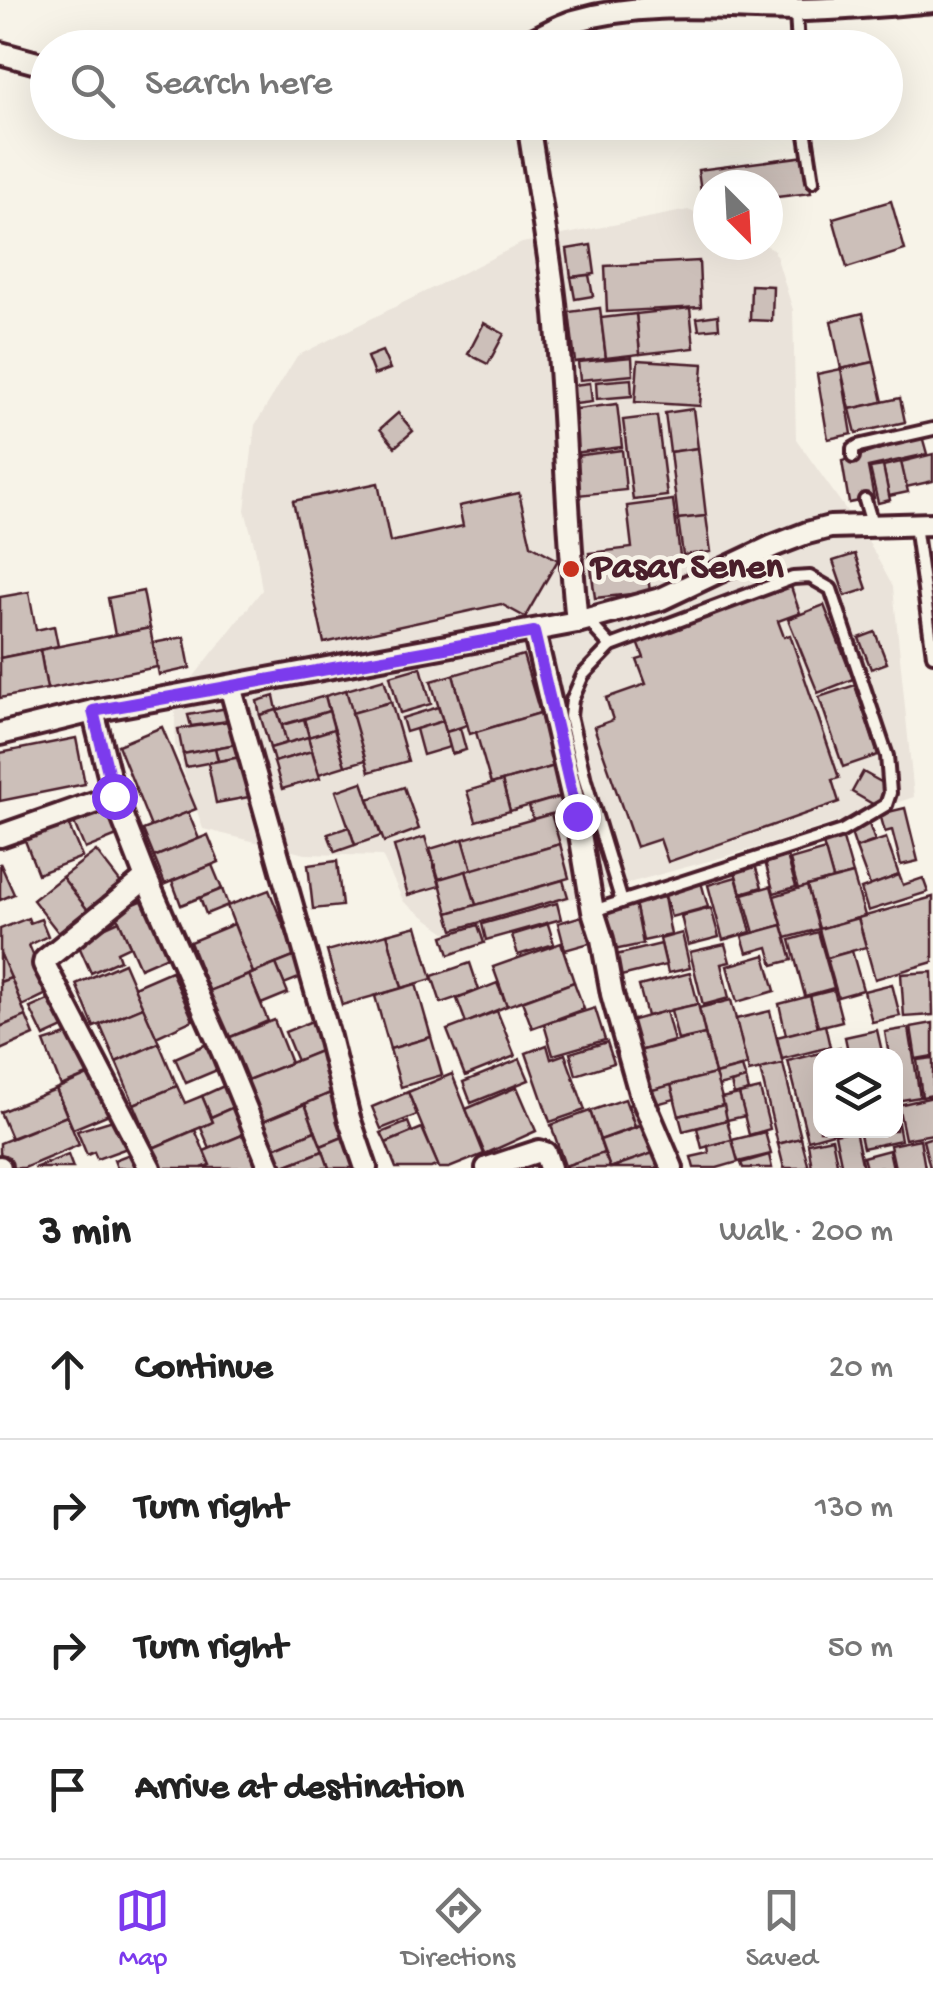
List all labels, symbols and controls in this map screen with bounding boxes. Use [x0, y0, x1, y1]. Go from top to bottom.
search box [30, 30, 903, 140]
icon: search [65, 58, 120, 113]
text: Search here [145, 63, 332, 107]
north arrow [693, 170, 783, 260]
place label: Pasar Senen [589, 547, 785, 591]
marker: Pasar Senen [560, 558, 582, 580]
route start [92, 774, 138, 820]
route end [555, 794, 601, 840]
map controls [813, 1048, 903, 1138]
button: layers [813, 1048, 903, 1138]
text: 3 min [40, 1209, 131, 1258]
text: Walk · 200 m [719, 1214, 893, 1252]
icon: ahead [40, 1342, 95, 1397]
text: Continue [135, 1347, 273, 1391]
text: 20 m [829, 1350, 893, 1388]
icon: right [40, 1482, 95, 1537]
text: Turn right [135, 1487, 287, 1531]
text: 130 m [815, 1490, 893, 1528]
icon: right [40, 1622, 95, 1677]
text: Turn right [135, 1627, 287, 1671]
text: 50 m [828, 1630, 893, 1668]
icon: arrive [40, 1762, 95, 1817]
text: Arrive at destination [135, 1767, 464, 1811]
tab: Map [115, 1883, 170, 1976]
tab: Directions [401, 1883, 515, 1976]
tab: Saved [746, 1883, 818, 1976]

